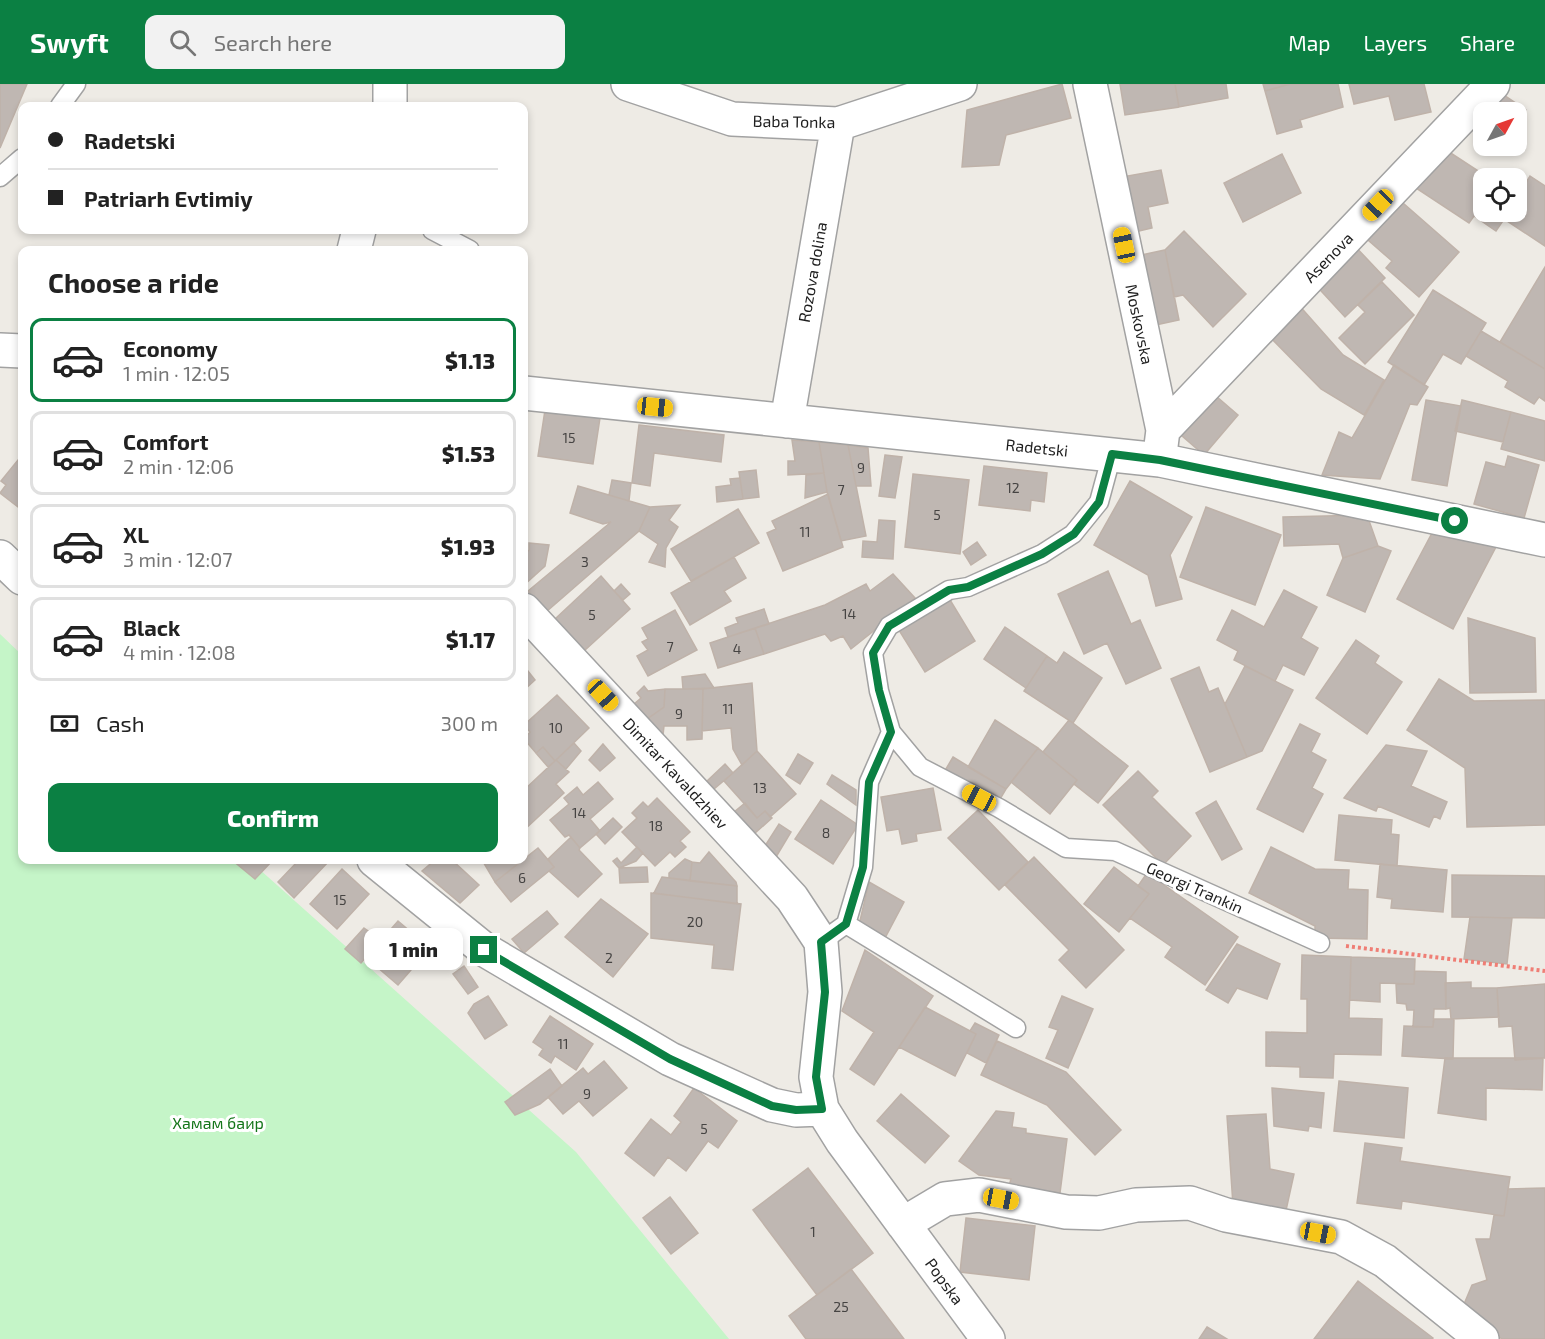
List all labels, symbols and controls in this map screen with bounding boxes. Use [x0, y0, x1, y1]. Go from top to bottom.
search box [145, 15, 565, 69]
text: Swyft [30, 25, 109, 59]
icon: search [166, 26, 199, 59]
text: Search here [214, 29, 332, 55]
text: Map [1288, 30, 1330, 55]
text: Layers [1363, 30, 1427, 55]
text: Share [1460, 30, 1515, 55]
north arrow [1473, 102, 1527, 156]
map controls [1473, 102, 1527, 222]
street label: Baba Tonka [753, 111, 835, 131]
text: Radetski [84, 127, 175, 153]
button: locate [1473, 168, 1527, 222]
text: Patriarh Evtimiy [84, 185, 253, 211]
car [1359, 186, 1397, 224]
street label: Rozova dolina [794, 220, 830, 324]
car [1111, 226, 1137, 264]
street label: Asenova [1300, 228, 1356, 286]
text: Choose a ride [48, 266, 219, 298]
street label: Moskovska [1122, 282, 1158, 366]
icon: car [51, 333, 105, 387]
text: Economy [123, 335, 218, 361]
text: $1.13 [445, 347, 495, 373]
text: 1 min · 12:05 [123, 361, 230, 385]
car [636, 396, 674, 418]
icon: car [51, 426, 105, 480]
text: Comfort [123, 428, 208, 454]
house number: 15 [562, 429, 576, 446]
street label: Radetski [1005, 434, 1069, 460]
text: $1.53 [442, 440, 495, 466]
text: 2 min · 12:06 [123, 454, 234, 478]
house number: 9 [857, 459, 865, 476]
house number: 12 [1006, 479, 1020, 496]
house number: 7 [837, 481, 845, 498]
house number: 5 [933, 506, 941, 523]
route start [1441, 507, 1468, 534]
icon: car [51, 519, 105, 573]
text: XL [123, 521, 149, 547]
house number: 11 [799, 523, 811, 540]
text: $1.93 [441, 533, 495, 559]
text: 3 min · 12:07 [123, 547, 233, 571]
house number: 3 [581, 553, 589, 570]
house number: 14 [842, 605, 856, 622]
house number: 5 [588, 606, 596, 623]
icon: car [51, 612, 105, 666]
text: Black [123, 614, 180, 640]
text: $1.17 [446, 626, 495, 652]
house number: 7 [666, 638, 674, 655]
text: 4 min · 12:08 [123, 640, 236, 664]
house number: 4 [733, 640, 741, 657]
car [584, 676, 622, 714]
house number: 11 [722, 700, 734, 717]
house number: 9 [675, 705, 683, 722]
icon: cash [48, 707, 81, 740]
text: Cash [96, 710, 145, 736]
text: 300 m [441, 711, 498, 735]
street label: Dimitar Kavaldzhiev [620, 714, 733, 833]
house number: 10 [549, 719, 563, 736]
house number: 13 [753, 779, 767, 796]
car [959, 782, 999, 814]
button: Confirm [48, 783, 498, 852]
house number: 14 [572, 804, 586, 821]
house number: 18 [649, 817, 663, 834]
house number: 8 [822, 824, 830, 841]
street label: Georgi Trankin [1144, 857, 1246, 917]
house number: 6 [518, 869, 526, 886]
house number: 15 [333, 891, 347, 908]
house number: 20 [687, 913, 703, 930]
callout: 1 min [364, 929, 463, 971]
route end [470, 936, 497, 963]
text: 1 min [389, 937, 438, 961]
house number: 2 [605, 949, 613, 966]
house number: 11 [557, 1035, 569, 1052]
house number: 9 [583, 1085, 591, 1102]
park label: Хамам баир [172, 1113, 264, 1132]
house number: 5 [700, 1120, 708, 1137]
car [982, 1187, 1020, 1211]
car [1299, 1221, 1337, 1245]
house number: 1 [810, 1223, 816, 1240]
street label: Popska [922, 1254, 968, 1308]
house number: 25 [833, 1298, 849, 1315]

